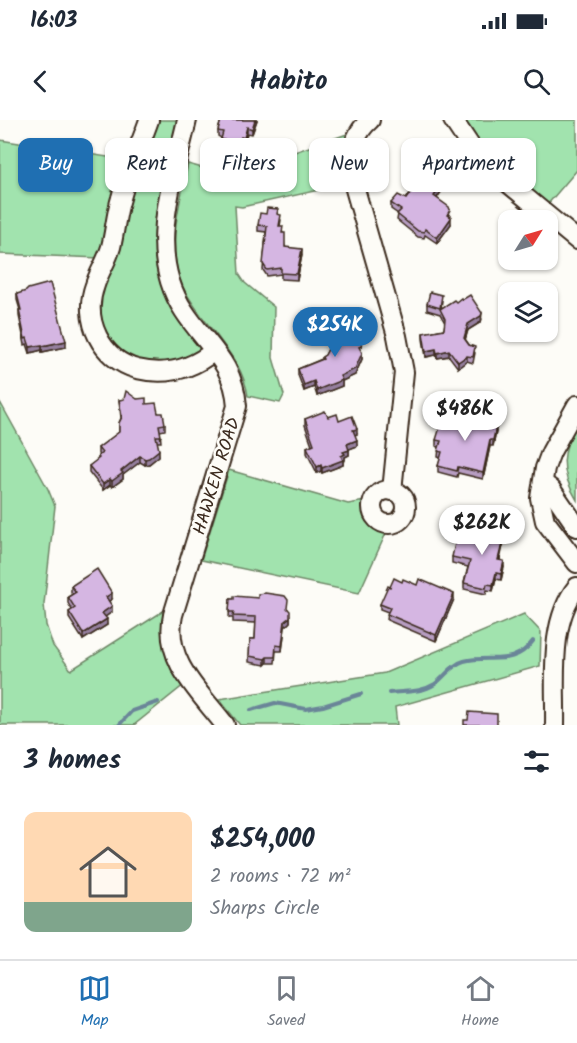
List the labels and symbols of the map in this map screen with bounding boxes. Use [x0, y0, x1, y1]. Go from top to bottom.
north arrow [498, 210, 558, 270]
pin: $254K [293, 307, 377, 358]
pin: $486K [423, 391, 507, 442]
street label: HAWKEN ROAD [186, 414, 249, 539]
pin: $262K [440, 505, 524, 556]

